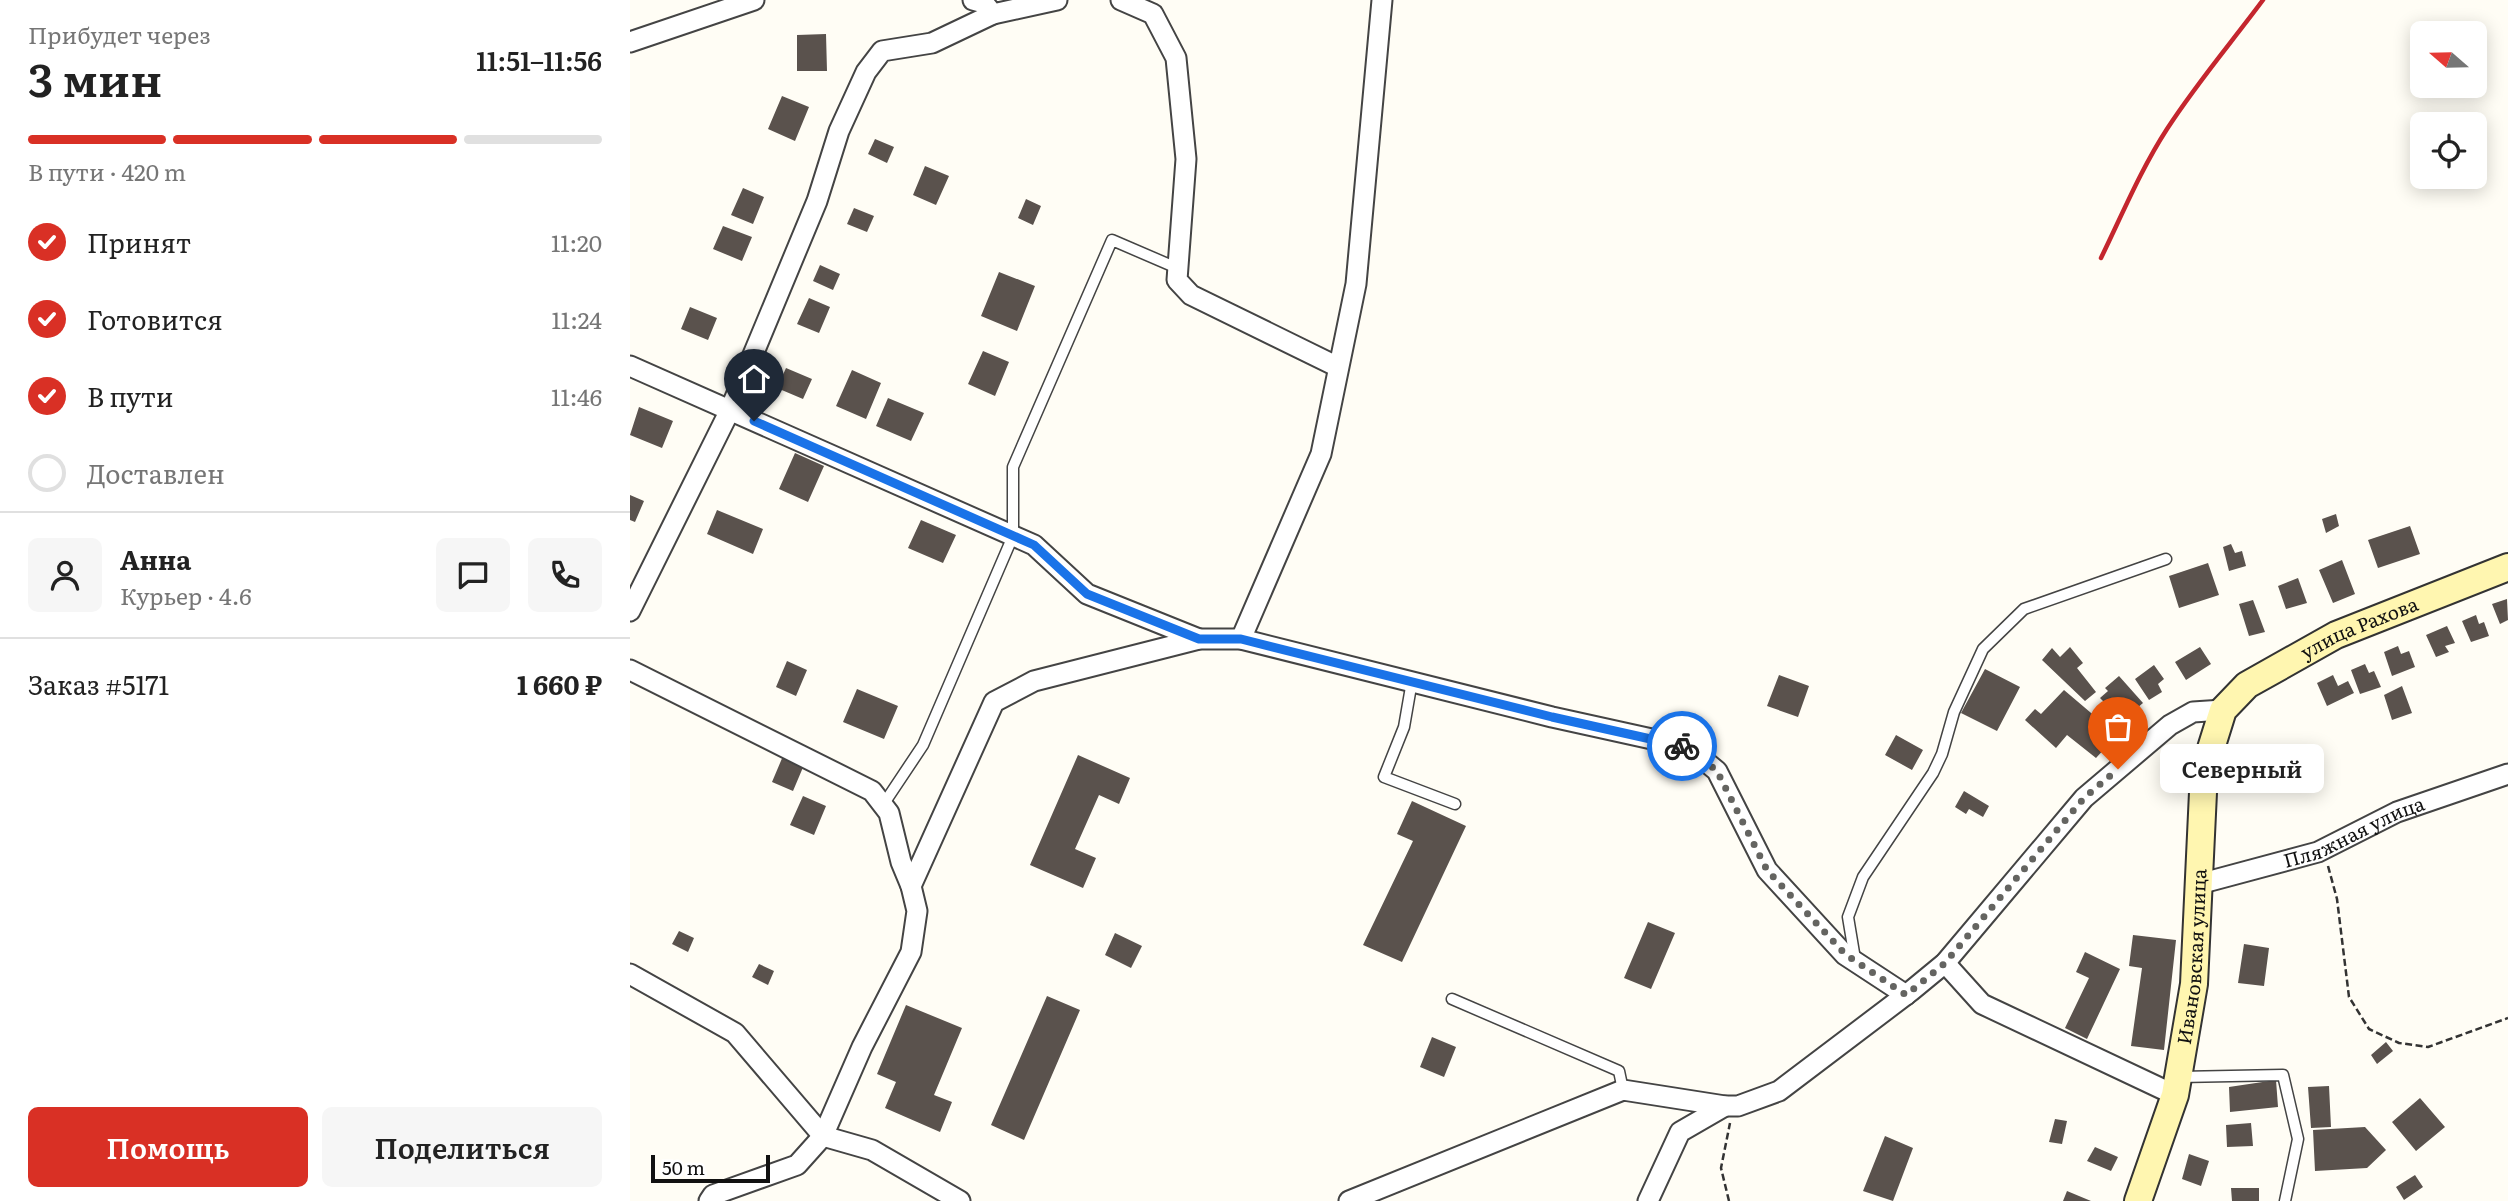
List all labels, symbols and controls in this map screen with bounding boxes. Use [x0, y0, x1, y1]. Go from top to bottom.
text: Прибудет через [28, 17, 211, 51]
north arrow [2410, 21, 2487, 98]
map controls [2410, 21, 2487, 189]
text: 11:51–11:56 [476, 40, 602, 79]
text: 3 мин [28, 43, 162, 111]
button: locate [2410, 112, 2487, 189]
text: В пути · 420 m [28, 154, 186, 188]
text: Принят [87, 222, 191, 261]
icon: check [28, 223, 66, 261]
text: 11:20 [551, 225, 602, 259]
text: Готовится [87, 299, 223, 338]
icon: check [28, 300, 66, 338]
text: 11:24 [552, 302, 602, 336]
pin [724, 349, 784, 421]
icon: home [735, 360, 773, 398]
text: В пути [87, 376, 174, 415]
icon: check [28, 377, 66, 415]
text: 11:46 [551, 379, 602, 413]
text: Доставлен [87, 453, 225, 492]
button: person [28, 538, 102, 612]
button: chat [436, 538, 510, 612]
button: phone [528, 538, 602, 612]
text: Анна [120, 539, 191, 578]
text: Курьер · 4.6 [120, 578, 252, 612]
street label: улица Рахова [2295, 589, 2423, 665]
text: Заказ #5171 [28, 664, 169, 703]
text: 1 660 ₽ [517, 664, 602, 703]
pin [2088, 697, 2148, 769]
icon: bag [2099, 708, 2137, 746]
courier [1647, 711, 1717, 781]
icon: bike [1663, 727, 1701, 765]
callout: Северный [2160, 744, 2324, 794]
text: Северный [2182, 751, 2302, 785]
street label: Пляжная улица [2280, 788, 2429, 874]
street label: Ивановская улица [2169, 867, 2212, 1046]
button: Помощь [28, 1107, 308, 1187]
button: Поделиться [322, 1107, 602, 1187]
scale bar [651, 1152, 770, 1184]
text: 50 m [662, 1153, 705, 1181]

